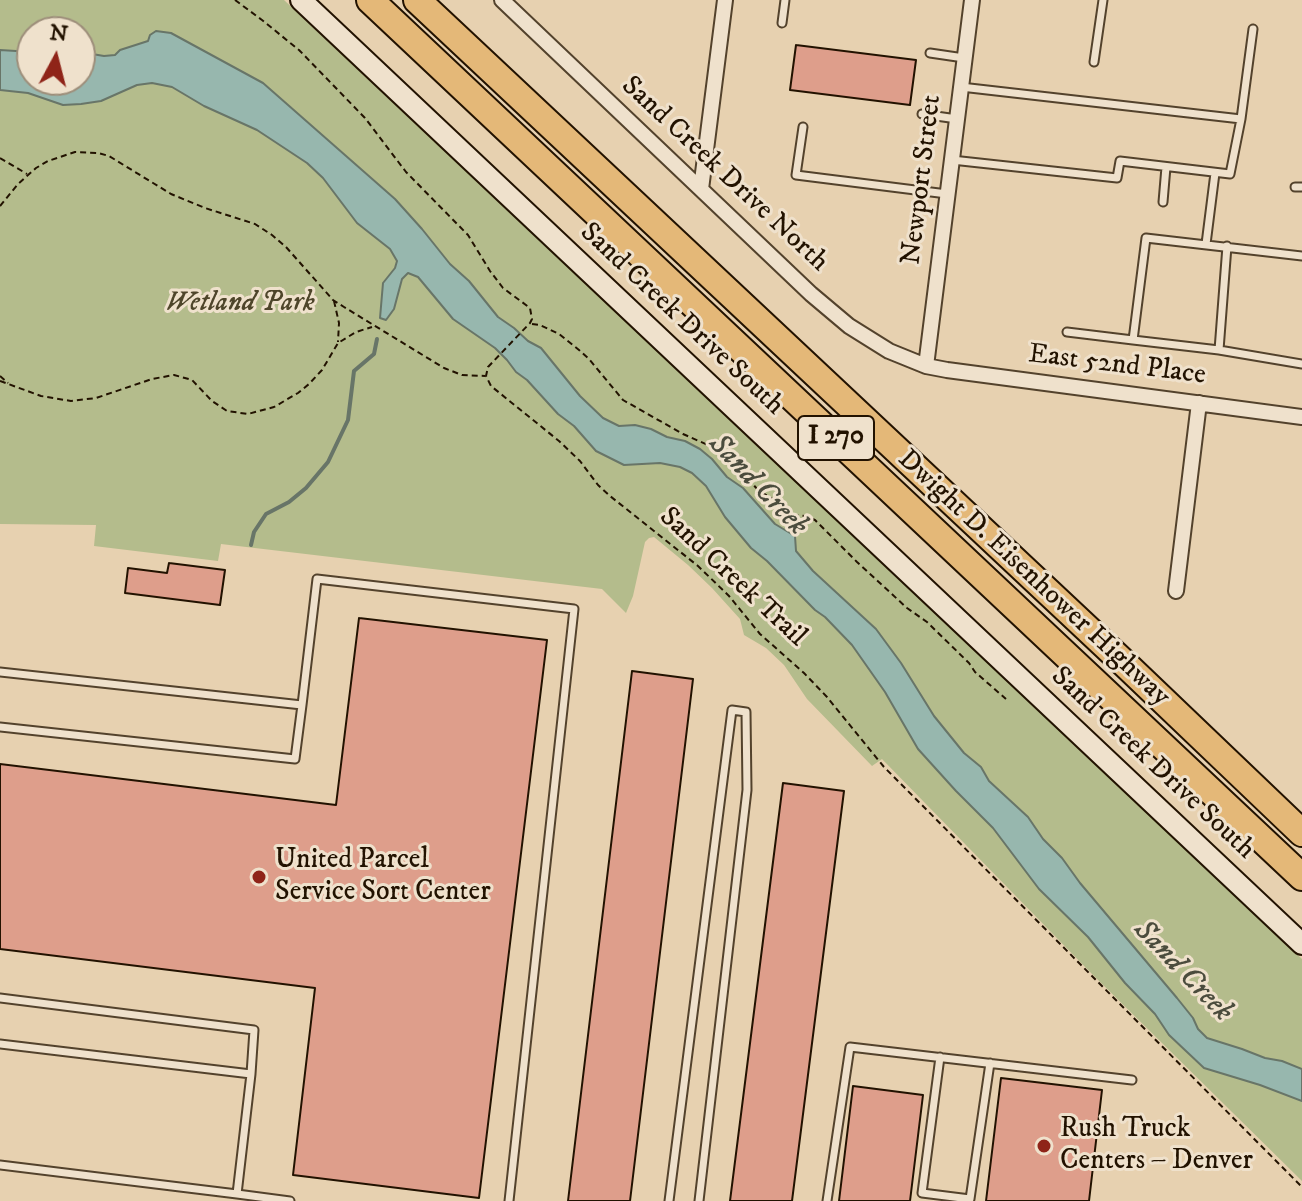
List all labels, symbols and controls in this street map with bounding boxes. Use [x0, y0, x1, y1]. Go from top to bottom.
north arrow [16, 16, 96, 96]
text: N [48, 19, 69, 48]
street label: Sand Creek Drive North [613, 70, 835, 280]
street label: Newport Street [896, 93, 950, 267]
street label: Sand Creek Drive South [572, 217, 790, 423]
park label: Wetland Park [165, 287, 315, 321]
street label: East 52nd Place [1026, 338, 1208, 394]
road number: I 270 [798, 416, 874, 460]
water label: Sand Creek [700, 428, 814, 544]
street label: Dwight D. Eisenhower Highway [890, 444, 1176, 714]
street label: Sand Creek Trail [651, 501, 813, 655]
street label: Sand Creek Drive South [1043, 661, 1261, 867]
place label: United Parcel Service Sort Center [275, 844, 491, 910]
marker: United Parcel Service Sort Center [250, 868, 268, 886]
water label: Sand Creek [1125, 914, 1239, 1030]
place label: Rush Truck Centers – Denver [1060, 1113, 1253, 1179]
marker: Rush Truck Centers – Denver [1035, 1137, 1053, 1155]

